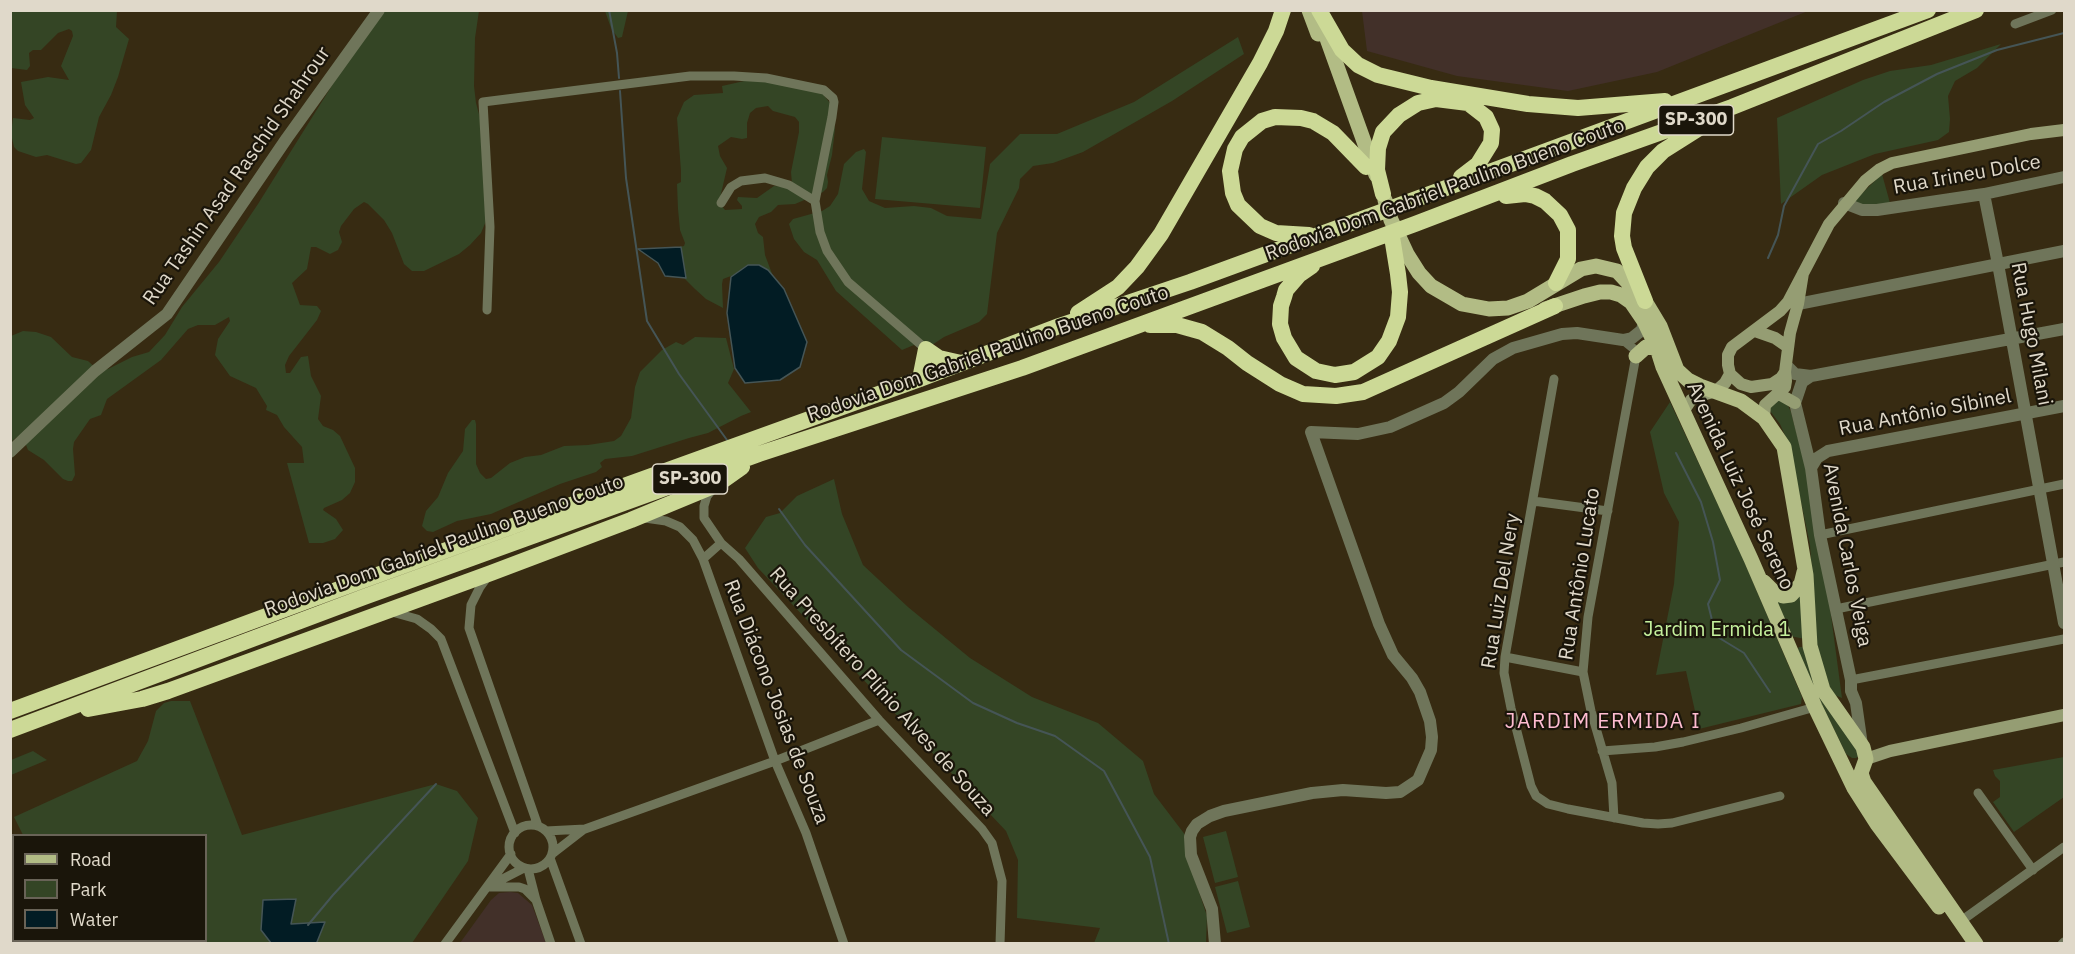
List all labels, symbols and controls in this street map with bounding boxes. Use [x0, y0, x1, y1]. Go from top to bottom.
street label: Rua Tashin Asad Raschid Shahrour [138, 42, 336, 310]
road number: SP-300 [1658, 105, 1734, 135]
street label: Rodovia Dom Gabriel Paulino Bueno Couto [1262, 114, 1628, 266]
street label: Rua Irineu Dolce [1891, 150, 2043, 200]
street label: Rua Hugo Milani [2005, 260, 2057, 408]
street label: Rodovia Dom Gabriel Paulino Bueno Couto [804, 281, 1172, 427]
street label: Avenida Luiz José Sereno [1681, 378, 1799, 594]
street label: Rua Antônio Sibinel [1837, 385, 2013, 441]
street label: Avenida Carlos Veiga [1817, 461, 1877, 649]
road number: SP-300 [652, 464, 728, 494]
street label: Rodovia Dom Gabriel Paulino Bueno Couto [261, 470, 627, 622]
street label: Rua Antônio Lucato [1555, 486, 1605, 662]
street label: Rua Luiz Del Nery [1477, 512, 1525, 670]
street label: Rua Presbítero Plínio Alves de Souza [764, 563, 1000, 821]
street label: Rua Diácono Josias de Souza [718, 576, 834, 828]
park label: Jardim Ermida 1 [1643, 618, 1791, 642]
district label: JARDIM ERMIDA I [1505, 709, 1701, 735]
legend [12, 834, 207, 942]
text: Road [70, 848, 111, 871]
text: Park [70, 878, 106, 901]
text: Water [70, 908, 118, 931]

